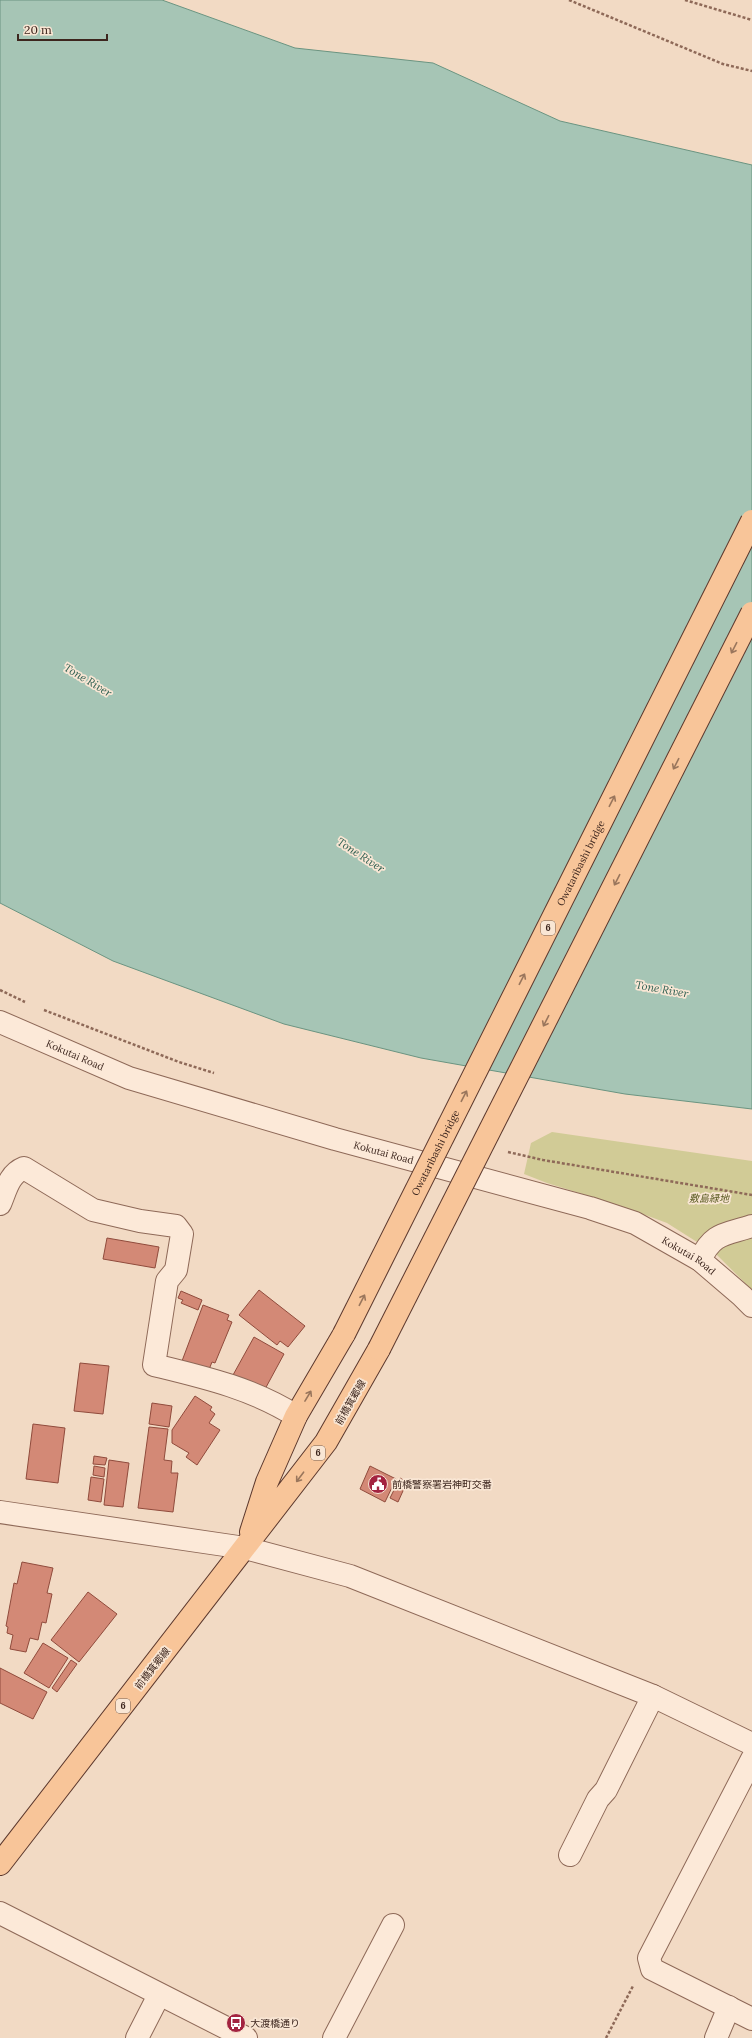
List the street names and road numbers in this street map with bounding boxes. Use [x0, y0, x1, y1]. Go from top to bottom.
street label: Owataribashi bridge [554, 818, 608, 908]
road number: 6 [541, 921, 555, 935]
street label: Kokutai Road [44, 1037, 106, 1073]
street label: Owataribashi bridge [409, 1107, 463, 1198]
street label: Kokutai Road [352, 1138, 415, 1167]
street label: Kokutai Road [659, 1234, 718, 1278]
street label: 前橋箕郷線 [332, 1377, 369, 1427]
road number: 6 [311, 1446, 325, 1460]
street label: 前橋箕郷線 [132, 1645, 173, 1692]
road number: 6 [116, 1699, 130, 1713]

